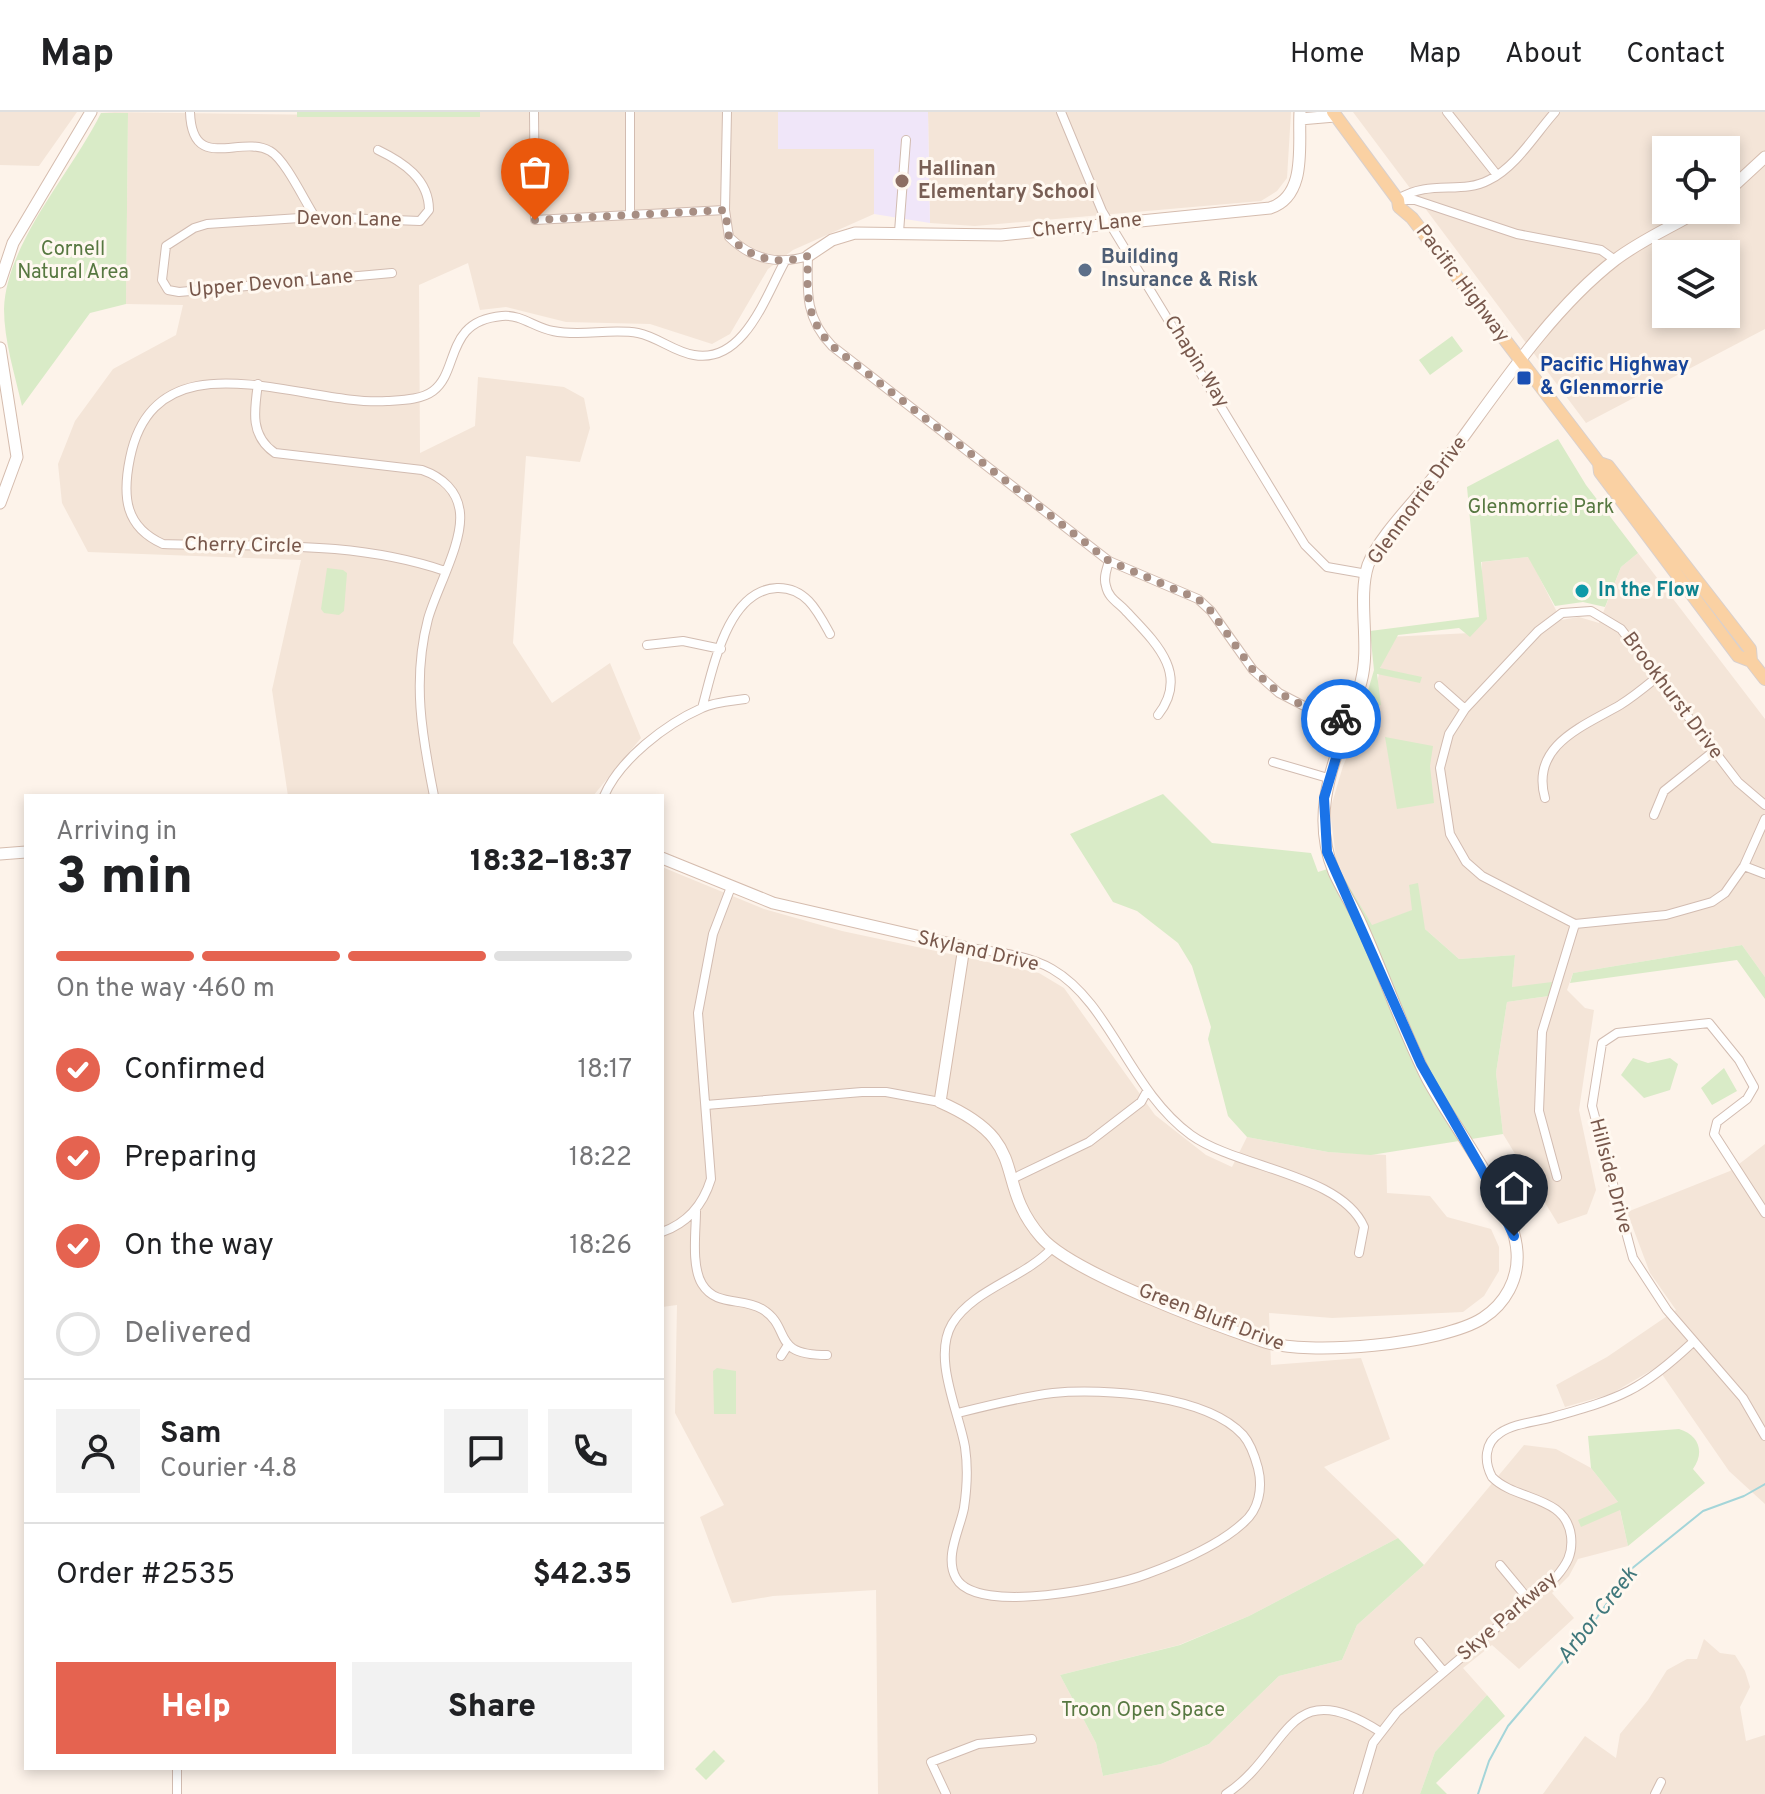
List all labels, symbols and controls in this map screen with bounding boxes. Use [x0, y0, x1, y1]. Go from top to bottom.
text: Map [40, 31, 114, 80]
text: Home [1290, 37, 1364, 73]
text: Map [1408, 37, 1461, 73]
text: About [1505, 37, 1582, 73]
text: Contact [1626, 37, 1725, 73]
map controls [1652, 136, 1740, 328]
button: locate [1652, 136, 1740, 224]
pin [501, 138, 569, 220]
icon: bag [513, 150, 557, 194]
place label: Hallinan Elementary School [918, 157, 1095, 206]
marker: Hallinan Elementary School [893, 172, 911, 190]
street label: Devon Lane [296, 206, 402, 234]
street label: Cherry Lane [1031, 207, 1143, 245]
street label: Pacific Highway [1409, 220, 1515, 348]
park label: Cornell Natural Area [17, 237, 129, 286]
button: layers [1652, 240, 1740, 328]
place label: Building Insurance & Risk [1101, 245, 1258, 294]
marker: Building Insurance & Risk [1076, 261, 1094, 279]
street label: Upper Devon Lane [188, 264, 354, 304]
street label: Chapin Way [1157, 311, 1235, 413]
place label: Pacific Highway & Glenmorrie [1540, 353, 1689, 402]
marker: Pacific Highway & Glenmorrie [1515, 369, 1533, 387]
street label: Glenmorrie Drive [1362, 431, 1474, 571]
park label: Glenmorrie Park [1468, 495, 1614, 521]
street label: Cherry Circle [184, 532, 302, 560]
place label: In the Flow [1598, 578, 1700, 604]
marker: In the Flow [1573, 582, 1591, 600]
street label: Brookhurst Drive [1616, 627, 1728, 765]
courier [1301, 679, 1381, 759]
icon: bike [1319, 697, 1363, 741]
text: Arriving in [56, 816, 177, 849]
text: 18:32–18:37 [470, 844, 632, 881]
text: 3 min [56, 846, 193, 912]
street label: Skyland Drive [915, 925, 1041, 979]
text: On the way · 460 m [56, 973, 275, 1006]
icon: check [56, 1048, 100, 1092]
text: Confirmed [124, 1052, 266, 1089]
text: 18:17 [577, 1054, 632, 1087]
street label: Hillside Drive [1582, 1116, 1638, 1236]
icon: check [56, 1136, 100, 1180]
text: Preparing [124, 1140, 257, 1177]
text: 18:22 [569, 1142, 632, 1175]
pin [1480, 1154, 1548, 1236]
icon: home [1492, 1166, 1536, 1210]
icon: check [56, 1224, 100, 1268]
text: On the way [124, 1228, 274, 1265]
text: 18:26 [569, 1230, 632, 1263]
street label: Green Bluff Drive [1134, 1278, 1288, 1358]
text: Delivered [124, 1316, 252, 1353]
button: person [56, 1409, 140, 1493]
button: chat [444, 1409, 528, 1493]
button: phone [548, 1409, 632, 1493]
text: Sam [160, 1416, 222, 1453]
text: Courier · 4.8 [160, 1453, 297, 1486]
text: Order #2535 [56, 1557, 235, 1594]
text: $42.35 [533, 1557, 632, 1594]
water label: Arbor Creek [1552, 1562, 1645, 1670]
street label: Skye Parkway [1453, 1566, 1563, 1668]
button: Help [56, 1662, 336, 1754]
button: Share [352, 1662, 632, 1754]
park label: Troon Open Space [1061, 1698, 1225, 1724]

